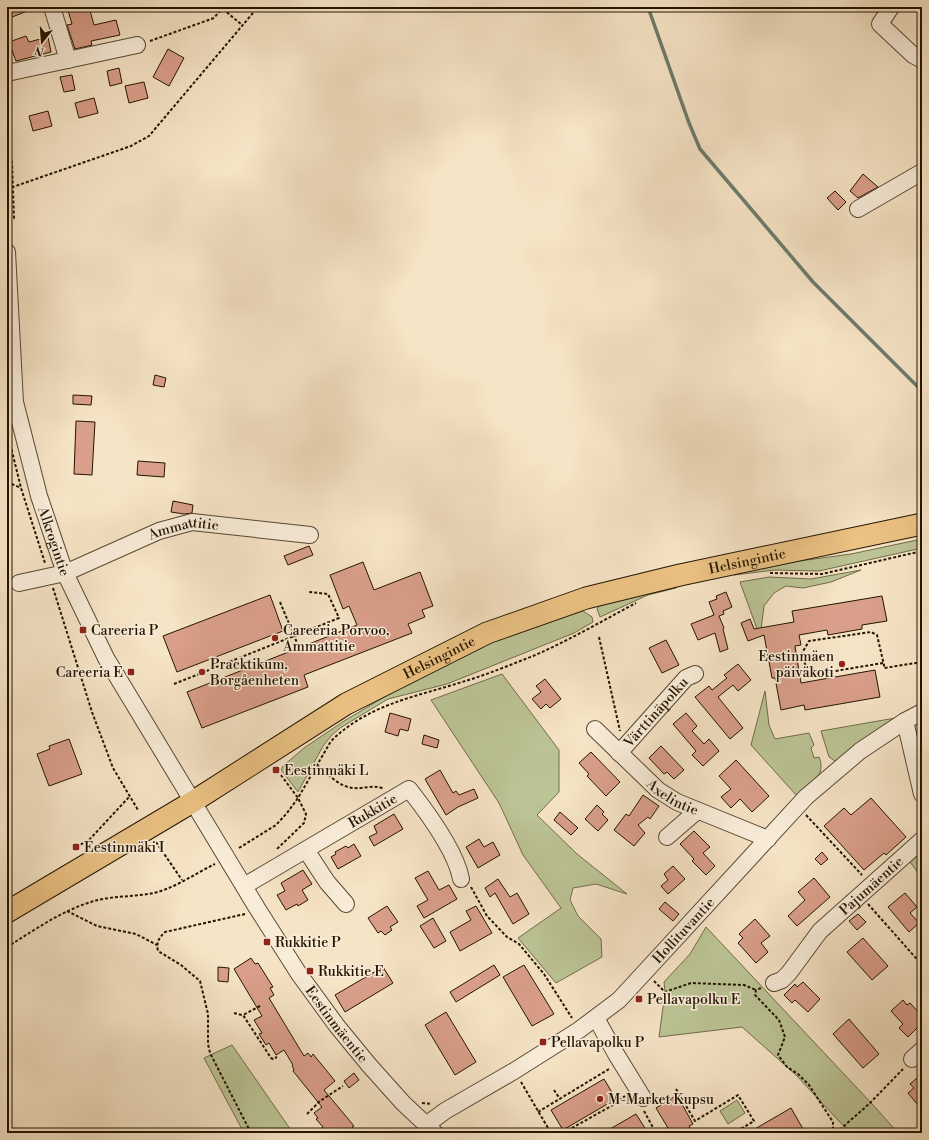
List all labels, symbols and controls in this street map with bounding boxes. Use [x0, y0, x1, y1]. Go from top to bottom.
north arrow [22, 22, 62, 62]
text: N [33, 43, 46, 59]
street label: Alkrogintie [33, 504, 73, 578]
street label: Ammattitie [145, 514, 220, 545]
street label: Helsingintie [707, 545, 788, 579]
place label: Careeria P [91, 622, 159, 640]
place label: Careeria Porvoo, Ammattitie [282, 622, 390, 656]
marker: Careeria P [78, 625, 88, 635]
street label: Helsingintie [400, 632, 479, 684]
marker: Careeria Porvoo, Ammattitie [270, 633, 280, 643]
place label: Eestinmäen päiväkoti [758, 648, 835, 682]
place label: Pracktikum, Borgåenheten [209, 656, 300, 690]
marker: Eestinmäen päiväkoti [837, 659, 847, 669]
place label: Careeria E [56, 664, 123, 682]
marker: Careeria E [126, 667, 136, 677]
marker: Pracktikum, Borgåenheten [197, 667, 207, 677]
street label: Värttinäpolku [620, 674, 693, 752]
place label: Eestinmäki L [284, 762, 368, 780]
marker: Eestinmäki L [271, 765, 281, 775]
street label: Axelintie [641, 775, 701, 820]
street label: Rukkitie [345, 790, 401, 833]
place label: Eestinmäki I [84, 839, 165, 857]
marker: Eestinmäki I [71, 842, 81, 852]
street label: Pajumäentie [836, 853, 907, 920]
street label: Hollituvantie [649, 894, 719, 968]
place label: Rukkitie P [275, 934, 341, 952]
marker: Rukkitie P [262, 937, 272, 947]
place label: Rukkitie E [318, 963, 384, 981]
marker: Rukkitie E [305, 966, 315, 976]
street label: Eestinmäentie [301, 983, 372, 1067]
place label: Pellavapolku E [647, 991, 740, 1009]
marker: Pellavapolku E [634, 994, 644, 1004]
place label: Pellavapolku P [551, 1034, 645, 1052]
marker: Pellavapolku P [538, 1037, 548, 1047]
place label: M-Market Kupsu [608, 1091, 714, 1109]
marker: M-Market Kupsu [595, 1094, 605, 1104]

